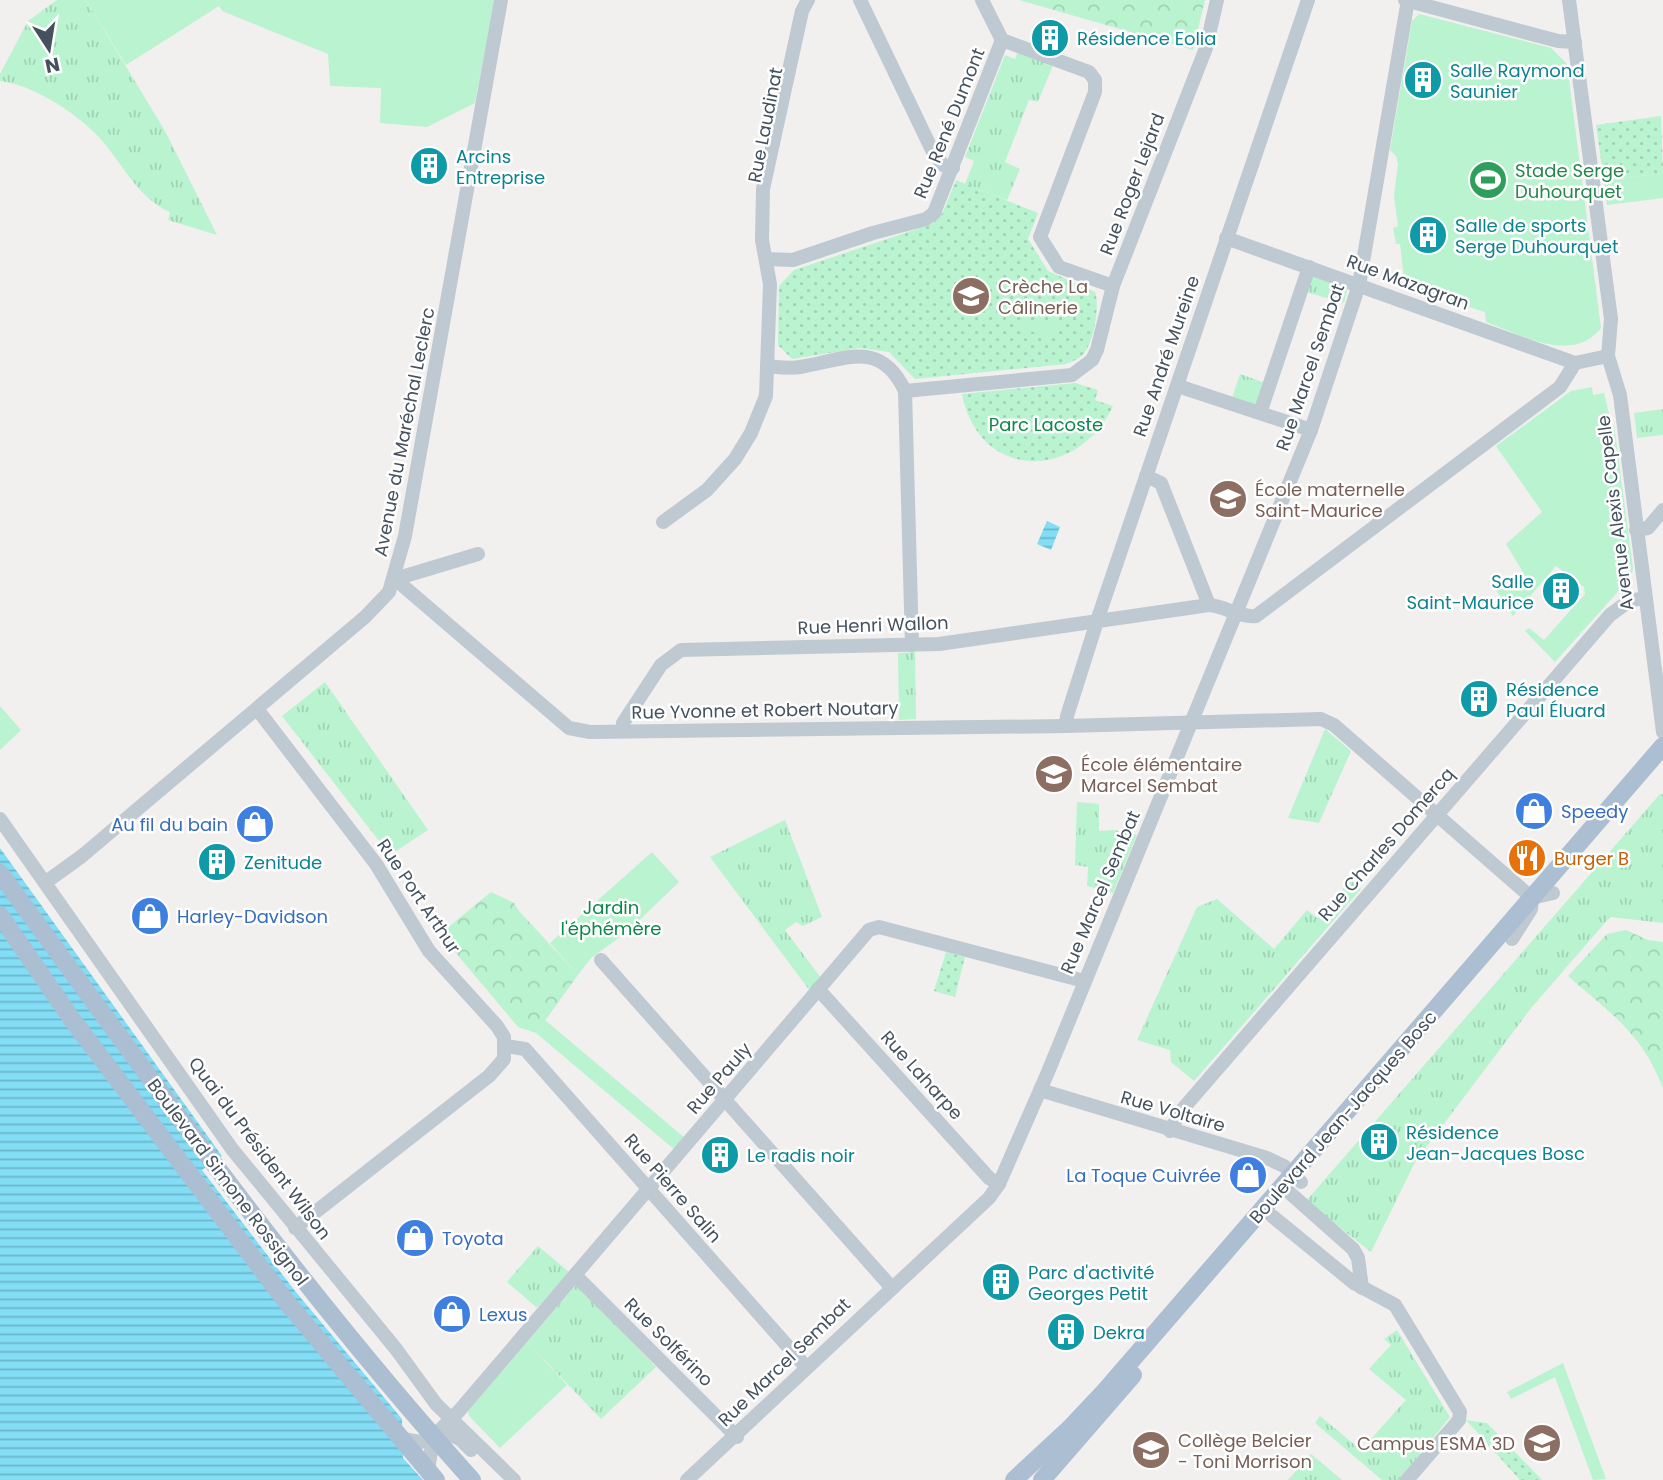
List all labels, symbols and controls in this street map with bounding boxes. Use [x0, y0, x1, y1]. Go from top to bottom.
north arrow [14, 14, 84, 84]
building icon: Résidence Eolia [1029, 17, 1071, 59]
place label: Résidence Eolia [1077, 26, 1216, 51]
street label: Rue René Dumont [907, 44, 991, 202]
text: N [43, 50, 62, 80]
place label: Salle Raymond Saunier [1450, 58, 1585, 104]
building icon: Salle Raymond Saunier [1402, 59, 1444, 101]
street label: Rue Laudinat [742, 65, 788, 185]
street label: Rue Roger Lejard [1093, 109, 1171, 259]
place label: Arcins Entreprise [456, 144, 545, 190]
building icon: Arcins Entreprise [408, 145, 450, 187]
place label: Stade Serge Duhourquet [1515, 158, 1624, 204]
sports icon: Stade Serge Duhourquet [1467, 159, 1509, 201]
place label: Salle de sports Serge Duhourquet [1455, 213, 1619, 259]
building icon: Salle de sports Serge Duhourquet [1407, 214, 1449, 256]
street label: Rue Mazagran [1343, 248, 1473, 316]
street label: Rue André Mureine [1127, 272, 1205, 440]
place label: Crèche La Câlinerie [998, 274, 1088, 320]
school or university icon: Crèche La Câlinerie [950, 275, 992, 317]
street label: Rue Marcel Sembat [1270, 280, 1350, 454]
street label: Avenue du Maréchal Leclerc [368, 305, 440, 559]
park label: Parc Lacoste [989, 412, 1103, 437]
street label: Avenue Alexis Capelle [1591, 414, 1639, 612]
place label: École maternelle Saint-Maurice [1255, 477, 1405, 523]
school or university icon: École maternelle Saint-Maurice [1207, 478, 1249, 520]
place label: Salle Saint-Maurice [1406, 569, 1534, 615]
building icon: Salle Saint-Maurice [1540, 570, 1582, 612]
street label: Rue Henri Wallon [797, 610, 949, 640]
place label: Résidence Paul Éluard [1506, 677, 1606, 723]
building icon: Résidence Paul Éluard [1458, 678, 1500, 720]
street label: Rue Yvonne et Robert Noutary [631, 695, 899, 725]
place label: École élémentaire Marcel Sembat [1081, 752, 1242, 798]
school or university icon: École élémentaire Marcel Sembat [1033, 753, 1075, 795]
street label: Rue Charles Domercq [1312, 762, 1460, 926]
shop icon: Speedy [1513, 790, 1555, 832]
place label: Speedy [1561, 799, 1628, 824]
shop icon: Au fil du bain [234, 803, 276, 845]
street label: Rue Marcel Sembat [1054, 806, 1146, 978]
place label: Au fil du bain [111, 812, 228, 837]
street label: Rue Port Arthur [371, 834, 467, 959]
restaurant icon: Burger B [1506, 837, 1548, 879]
building icon: Zenitude [196, 841, 238, 883]
place label: Burger B [1554, 846, 1629, 871]
place label: Zenitude [244, 850, 322, 875]
shop icon: Harley-Davidson [129, 895, 171, 937]
park label: Jardin l'éphémère [561, 895, 661, 941]
place label: Harley-Davidson [177, 904, 328, 929]
street label: Boulevard Jean-Jacques Bosc [1244, 1005, 1443, 1229]
street label: Rue Laharpe [875, 1025, 969, 1125]
street label: Rue Pauly [681, 1037, 757, 1119]
street label: Quai du Président Wilson [183, 1052, 337, 1244]
street label: Boulevard Simone Rossignol [142, 1073, 314, 1291]
street label: Rue Voltaire [1118, 1084, 1228, 1138]
place label: Résidence Jean-Jacques Bosc [1406, 1120, 1585, 1166]
building icon: Résidence Jean-Jacques Bosc [1358, 1121, 1400, 1163]
street label: Rue Pierre Salin [619, 1128, 727, 1248]
building icon: Le radis noir [699, 1134, 741, 1176]
place label: Le radis noir [747, 1143, 855, 1168]
shop icon: La Toque Cuivrée [1227, 1154, 1269, 1196]
place label: La Toque Cuivrée [1066, 1163, 1221, 1188]
shop icon: Toyota [394, 1217, 436, 1259]
place label: Toyota [442, 1226, 504, 1251]
place label: Parc d'activité Georges Petit [1028, 1260, 1154, 1306]
building icon: Parc d'activité Georges Petit [980, 1261, 1022, 1303]
street label: Rue Solférino [619, 1292, 719, 1392]
street label: Rue Marcel Sembat [712, 1292, 856, 1432]
shop icon: Lexus [431, 1293, 473, 1335]
place label: Lexus [479, 1302, 527, 1327]
building icon: Dekra [1045, 1311, 1087, 1353]
place label: Dekra [1093, 1320, 1145, 1345]
school or university icon: Campus ESMA 3D [1521, 1422, 1563, 1464]
place label: Collège Belcier - Toni Morrison [1178, 1428, 1312, 1474]
school or university icon: Collège Belcier - Toni Morrison [1130, 1429, 1172, 1471]
place label: Campus ESMA 3D [1357, 1431, 1515, 1456]

